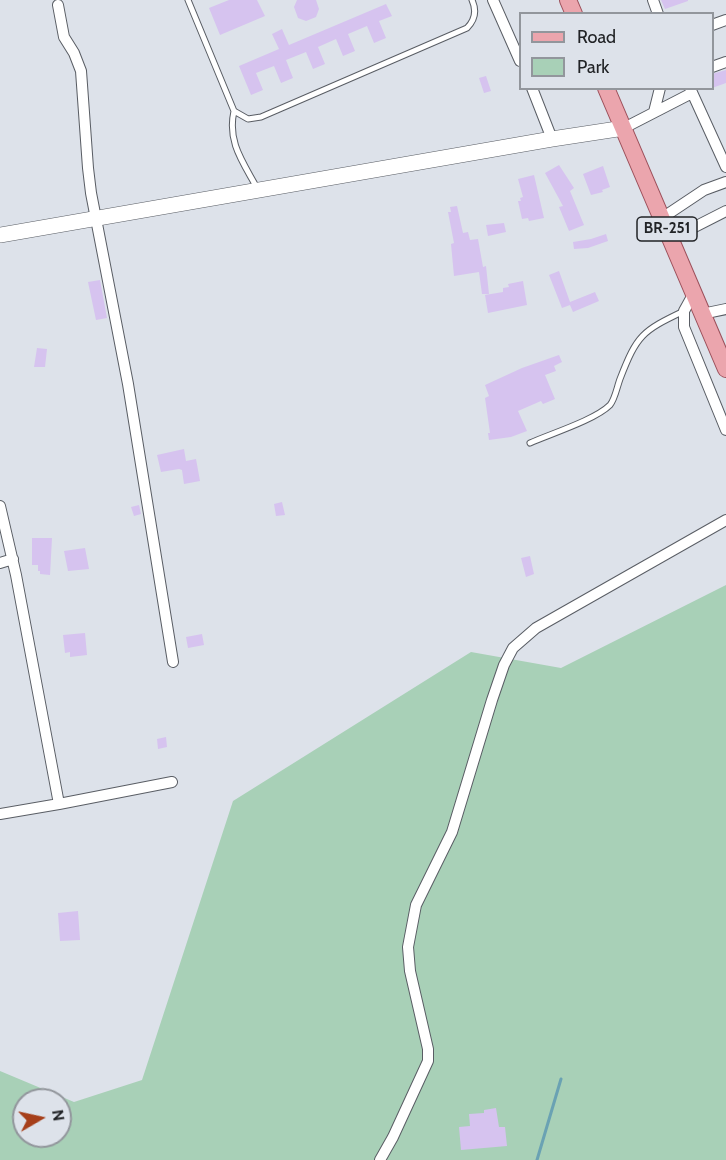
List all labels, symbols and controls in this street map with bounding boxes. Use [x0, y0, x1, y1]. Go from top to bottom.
legend [519, 12, 714, 90]
text: Road [577, 26, 616, 48]
text: Park [577, 56, 609, 78]
road number: BR-251 [637, 217, 697, 241]
north arrow [12, 1088, 72, 1148]
text: N [48, 1108, 69, 1122]

